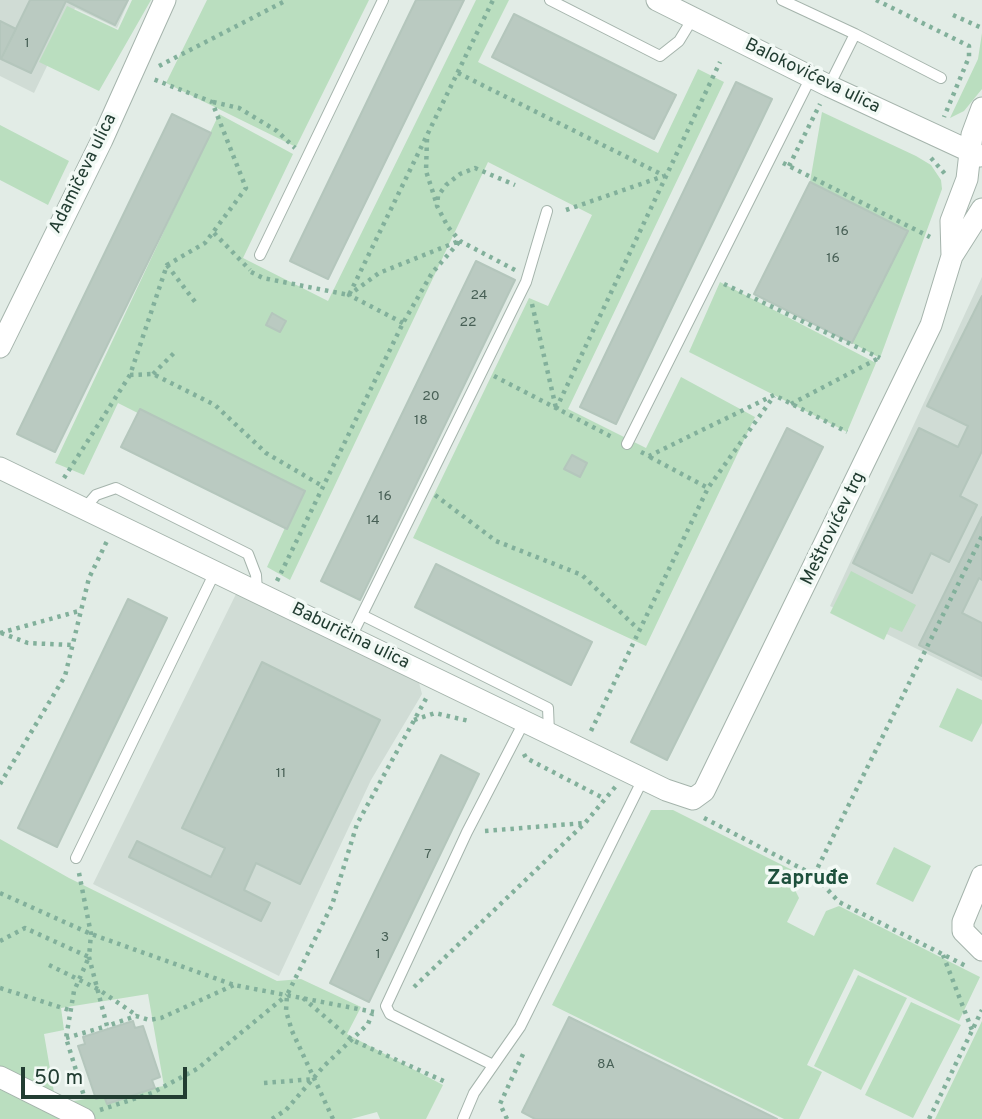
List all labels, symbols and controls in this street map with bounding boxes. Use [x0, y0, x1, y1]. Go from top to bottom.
street label: Balokovićeva ulica [741, 35, 883, 119]
house number: 1 [24, 36, 30, 52]
street label: Adamičeva ulica [46, 111, 122, 237]
house number: 16 [835, 224, 849, 240]
house number: 16 [826, 251, 840, 267]
house number: 24 [470, 288, 488, 304]
house number: 22 [459, 315, 477, 331]
house number: 20 [422, 389, 440, 405]
house number: 18 [414, 413, 428, 429]
street label: Meštrovićev trg [797, 469, 871, 589]
house number: 16 [378, 489, 392, 505]
house number: 14 [366, 513, 380, 529]
street label: Baburičina ulica [288, 599, 412, 675]
house number: 11 [276, 766, 286, 782]
house number: 7 [424, 847, 432, 863]
district label: Zapruđe [767, 867, 849, 893]
house number: 3 [381, 930, 389, 946]
house number: 1 [375, 947, 381, 963]
scale bar [24, 1052, 191, 1096]
house number: 8A [597, 1057, 615, 1073]
text: 50 m [34, 1065, 83, 1092]

